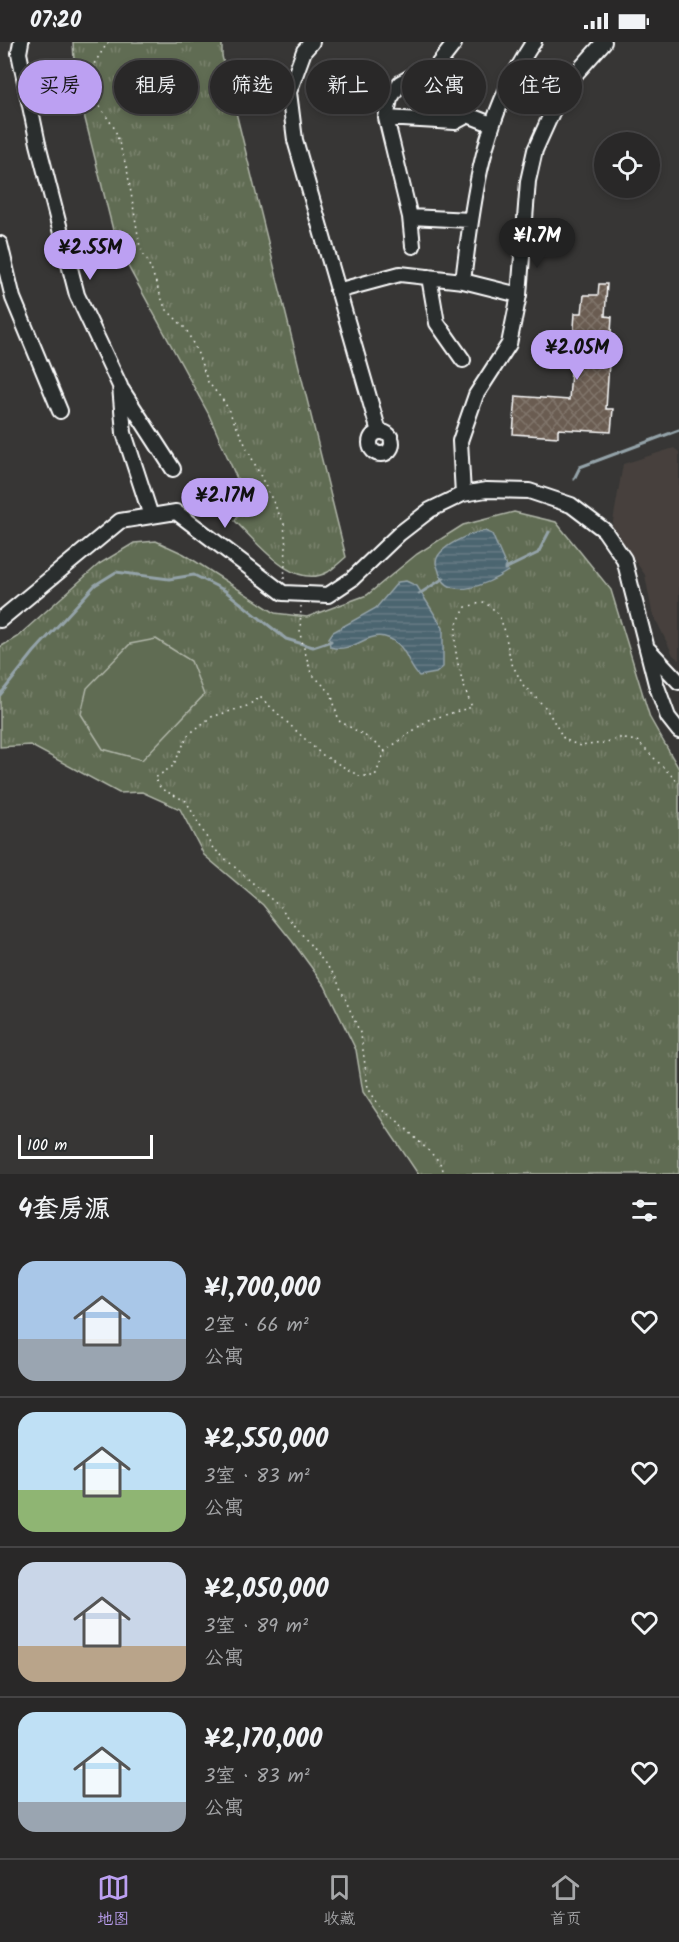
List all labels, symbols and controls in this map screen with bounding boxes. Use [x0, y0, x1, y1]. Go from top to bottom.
text: 07:20 [30, 4, 81, 39]
chip: 买房 [18, 60, 102, 114]
chip: 租房 [114, 60, 198, 114]
chip: 筛选 [210, 60, 294, 114]
chip: 新上 [306, 60, 390, 114]
chip: 公寓 [402, 60, 486, 114]
chip: 住宅 [498, 60, 582, 114]
map controls [594, 132, 660, 198]
button: locate [594, 132, 660, 198]
pin: ¥1.7M [495, 218, 579, 269]
text: ¥1.7M [513, 221, 561, 253]
pin: ¥2.55M [41, 230, 139, 281]
text: ¥2.55M [58, 233, 122, 265]
pin: ¥2.05M [528, 330, 626, 381]
text: ¥2.05M [545, 333, 609, 365]
pin: ¥2.17M [176, 478, 274, 529]
text: ¥2.17M [195, 481, 255, 513]
scale bar [18, 1132, 153, 1160]
text: 100 m [27, 1133, 67, 1158]
text: 4套房源 [18, 1189, 110, 1231]
icon: filters [628, 1194, 661, 1227]
text: ¥1,700,000 [204, 1268, 320, 1310]
icon: home [66, 1285, 138, 1357]
icon: heart [628, 1305, 661, 1338]
text: 2室 · 66 m² [204, 1310, 309, 1342]
text: 公寓 [204, 1342, 244, 1374]
text: ¥2,550,000 [204, 1419, 328, 1461]
icon: home [66, 1436, 138, 1508]
icon: heart [628, 1456, 661, 1489]
text: 3室 · 83 m² [204, 1461, 310, 1493]
text: 公寓 [204, 1493, 244, 1525]
text: ¥2,050,000 [204, 1569, 329, 1611]
icon: home [66, 1586, 138, 1658]
icon: heart [628, 1606, 661, 1639]
text: 3室 · 89 m² [204, 1611, 308, 1643]
text: 公寓 [204, 1643, 244, 1675]
text: ¥2,170,000 [204, 1719, 322, 1761]
icon: home [66, 1736, 138, 1808]
icon: heart [628, 1756, 661, 1789]
text: 3室 · 83 m² [204, 1761, 310, 1793]
text: 公寓 [204, 1793, 244, 1825]
tab: 地图 [97, 1871, 130, 1932]
tab: 收藏 [323, 1871, 356, 1932]
tab: 首页 [549, 1871, 582, 1932]

